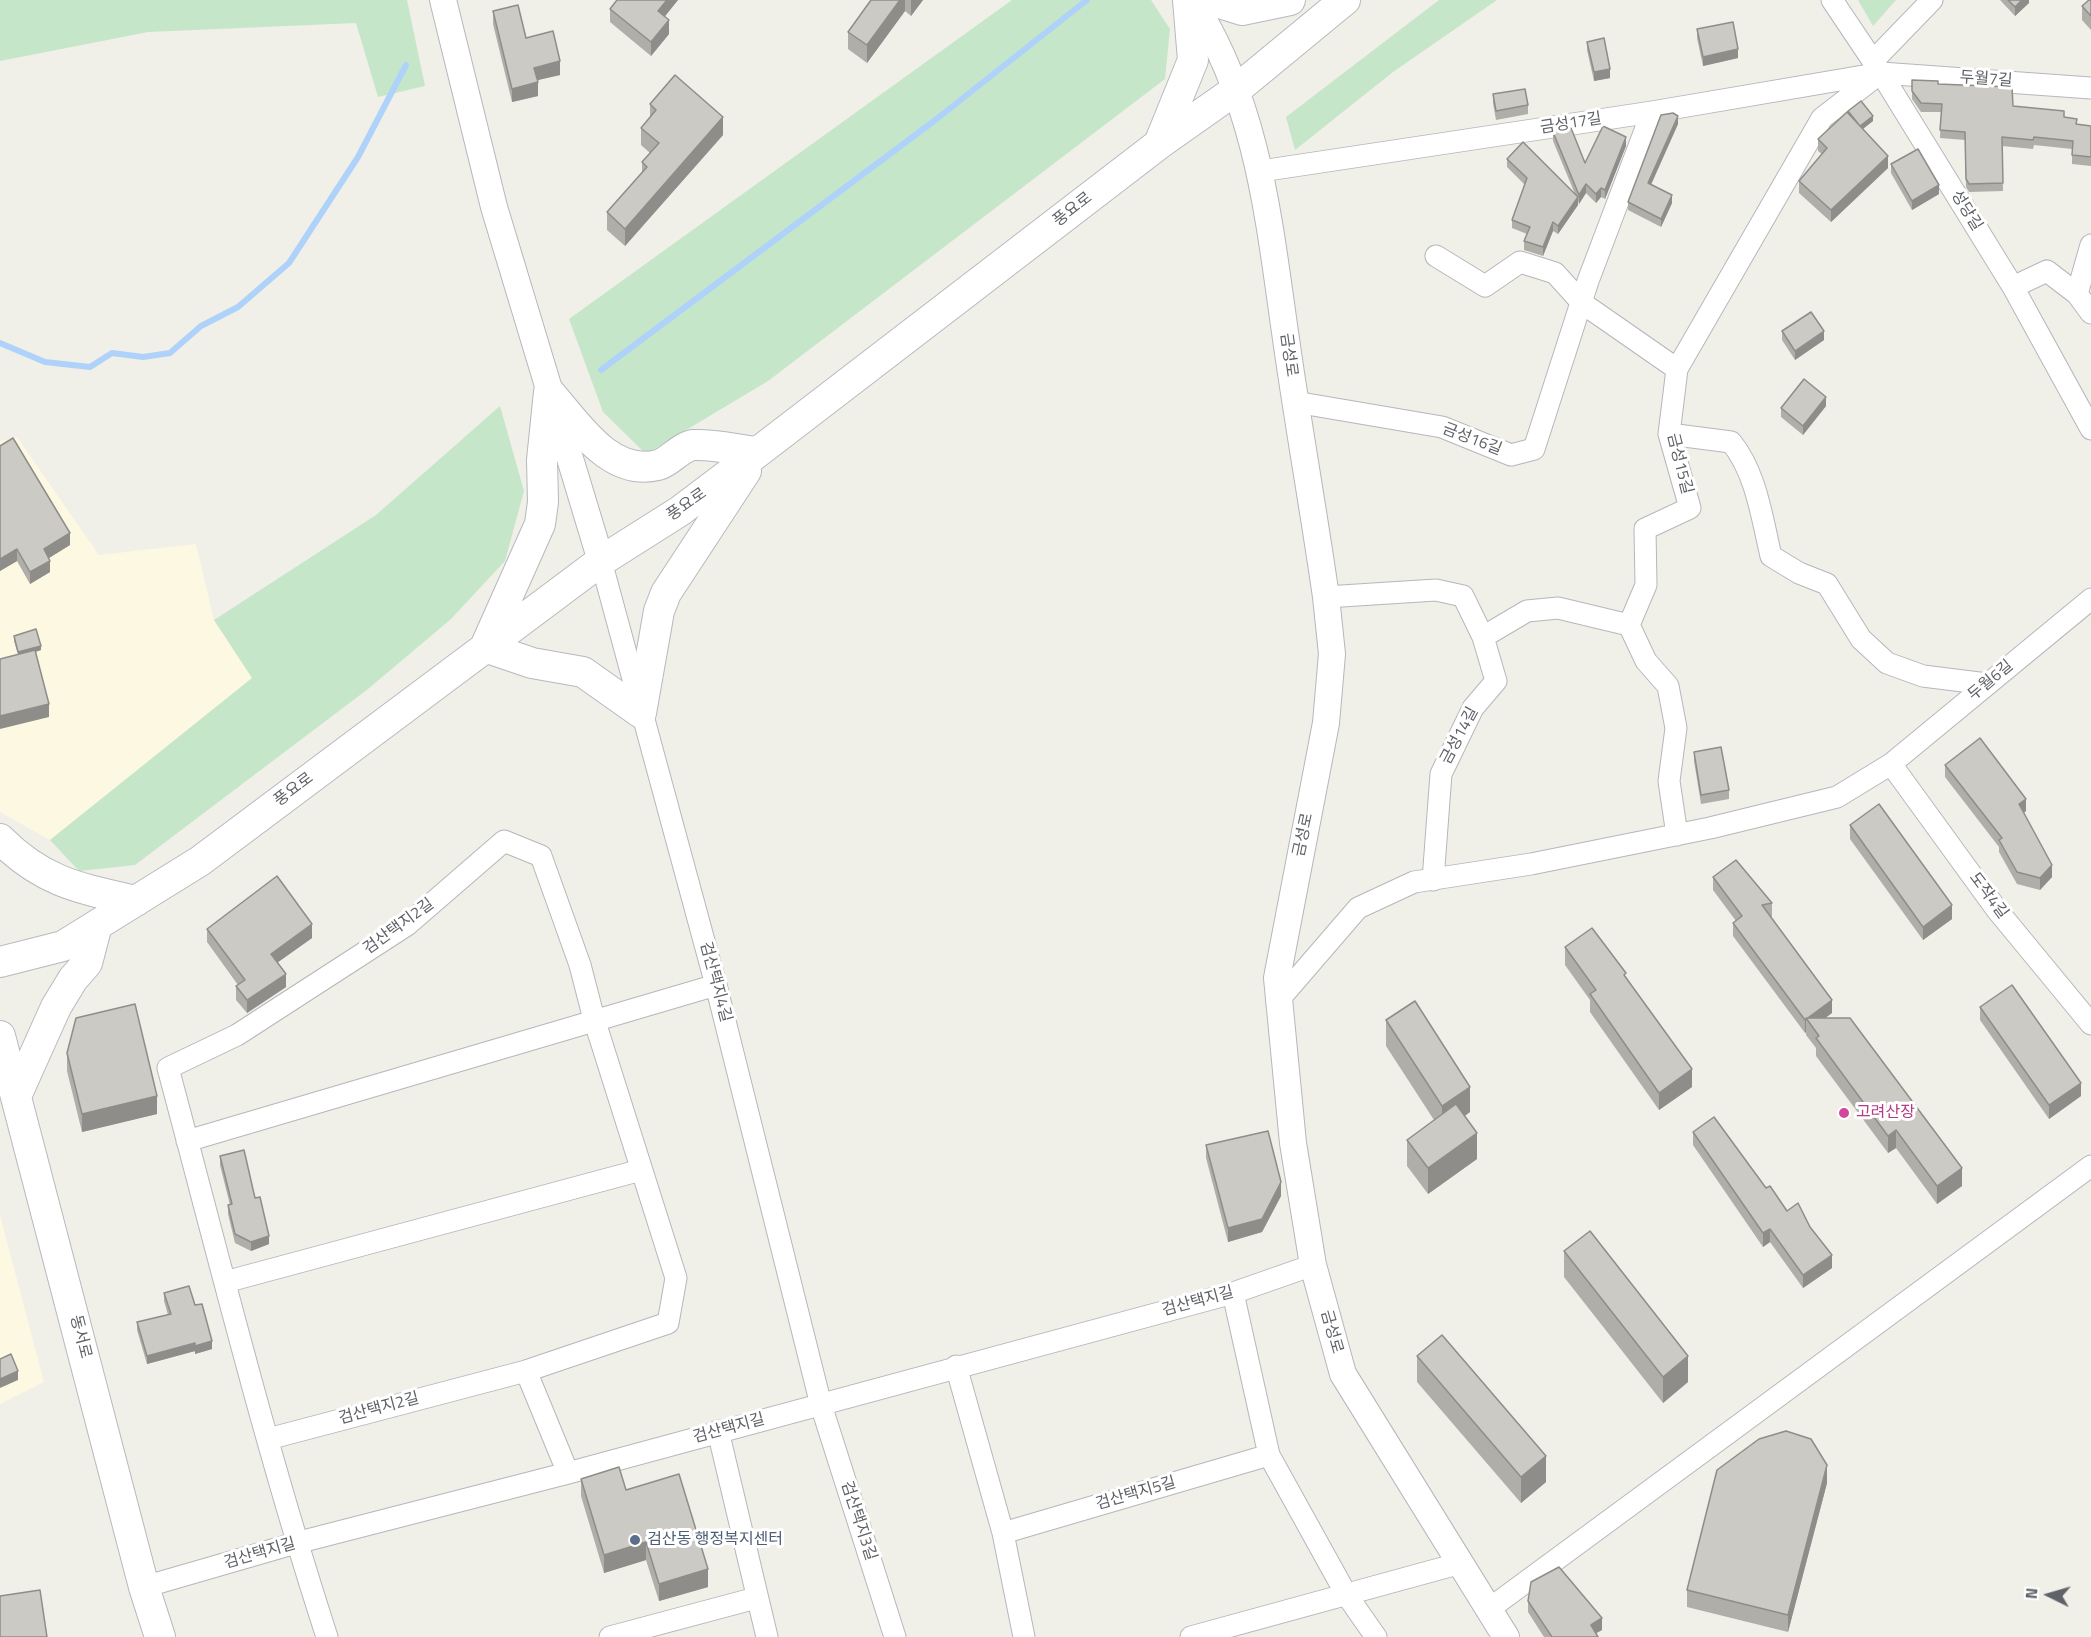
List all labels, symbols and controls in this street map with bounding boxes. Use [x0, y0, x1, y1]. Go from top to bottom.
street label: 두월7길 [1959, 69, 2013, 91]
street label: 금성17길 [1539, 110, 1603, 138]
street label: 성당길 [1946, 187, 1986, 235]
street label: 풍요로 [1050, 189, 1096, 231]
street label: 금성로 [1275, 332, 1301, 378]
street label: 금성16길 [1440, 420, 1504, 460]
street label: 금성15길 [1662, 432, 1696, 496]
street label: 풍요로 [663, 484, 711, 526]
street label: 두월6길 [1964, 657, 2018, 705]
street label: 금성14길 [1437, 704, 1483, 768]
street label: 풍요로 [271, 769, 317, 811]
street label: 금성로 [1290, 811, 1318, 859]
street label: 도작4길 [1964, 869, 2012, 923]
street label: 검산택지2길 [360, 895, 438, 959]
street label: 검산택지4길 [695, 940, 735, 1024]
place label: 고려산장 [1856, 1103, 1915, 1123]
marker: 고려산장 [1837, 1106, 1851, 1120]
street label: 검산택지길 [1160, 1283, 1236, 1321]
street label: 금성로 [1316, 1308, 1346, 1356]
street label: 동서로 [65, 1313, 95, 1361]
street label: 검산택지2길 [337, 1389, 421, 1429]
street label: 검산택지길 [691, 1410, 767, 1448]
street label: 검산택지5길 [1094, 1473, 1178, 1515]
street label: 검산택지3길 [836, 1479, 880, 1563]
place label: 검산동 행정복지센터 [647, 1530, 783, 1550]
marker: 검산동 행정복지센터 [628, 1533, 642, 1547]
street label: 검산택지길 [222, 1535, 298, 1573]
north arrow [2019, 1565, 2079, 1625]
text: N [2019, 1587, 2044, 1600]

